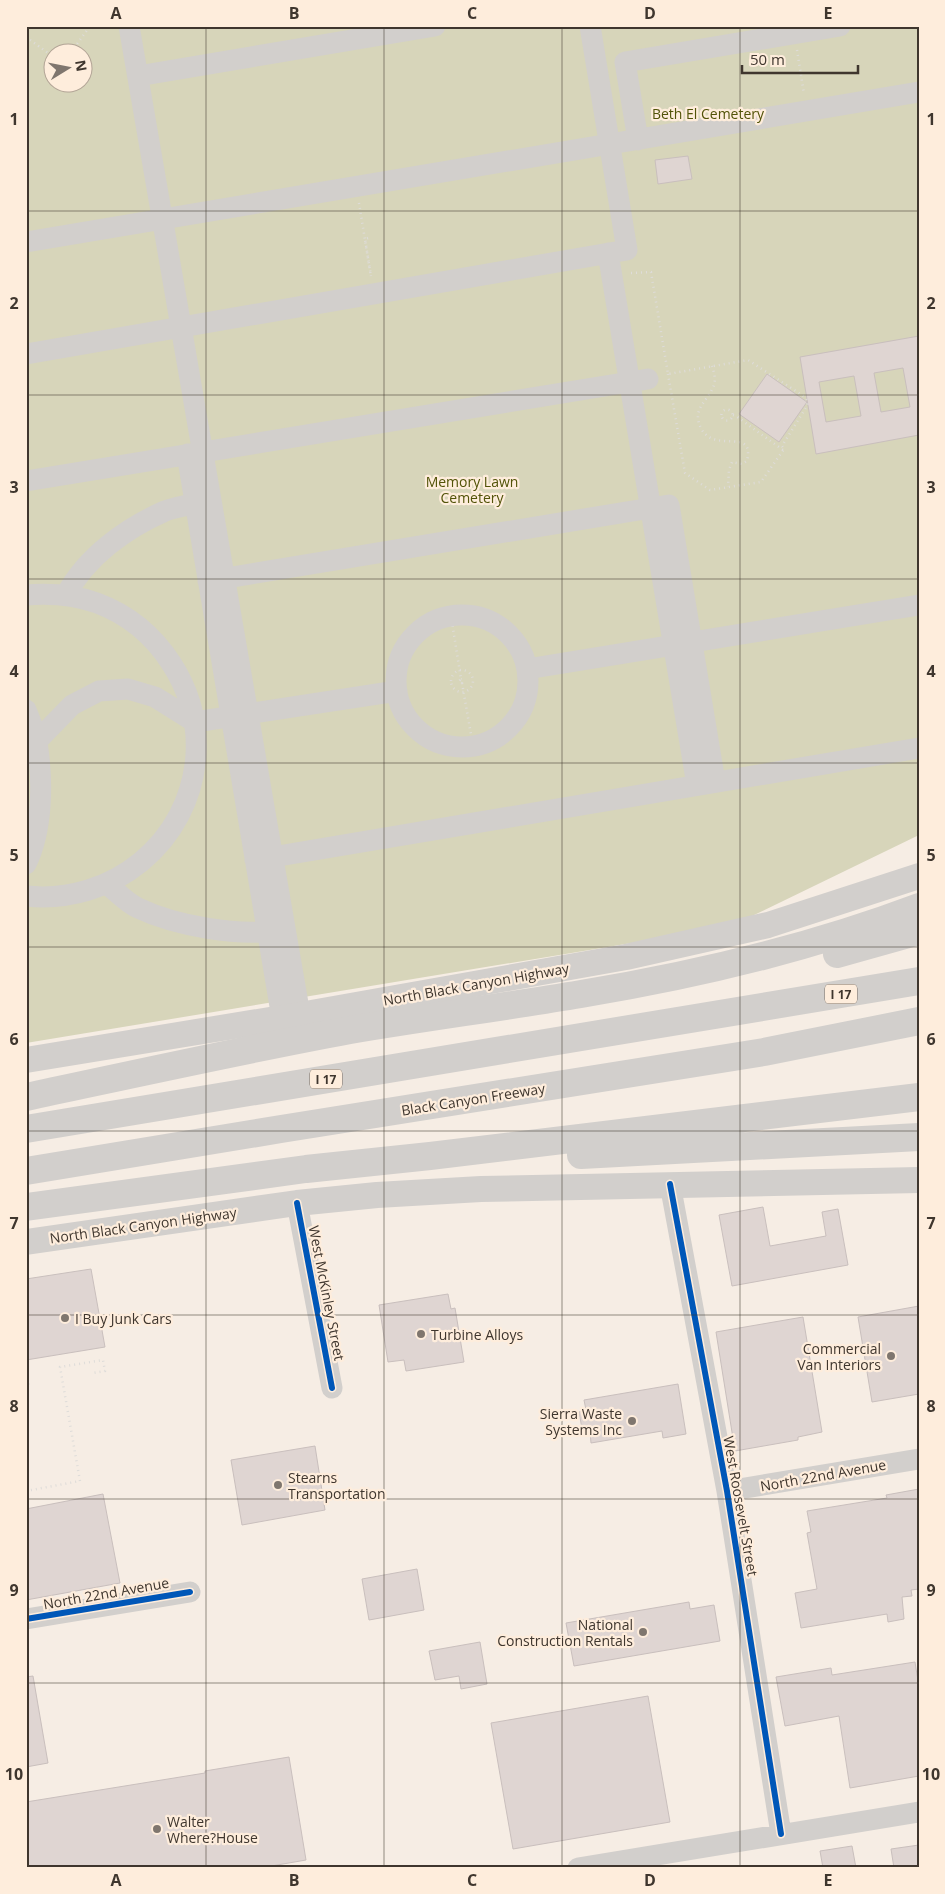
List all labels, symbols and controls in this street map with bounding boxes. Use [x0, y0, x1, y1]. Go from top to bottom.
text: A [110, 2, 122, 24]
text: B [289, 2, 299, 24]
text: C [467, 2, 477, 24]
text: D [644, 2, 656, 24]
text: E [824, 2, 833, 24]
north arrow [42, 42, 92, 92]
scale bar [742, 42, 859, 74]
text: 50 m [750, 49, 785, 69]
text: N [71, 58, 92, 73]
park label: Beth El Cemetery [652, 104, 765, 123]
text: 1 [9, 108, 19, 130]
text: 1 [926, 108, 936, 130]
text: 2 [9, 292, 19, 314]
text: 2 [926, 292, 936, 314]
park label: Memory Lawn Cemetery [426, 472, 518, 507]
text: 3 [9, 476, 19, 498]
text: 3 [926, 476, 936, 498]
text: 4 [9, 660, 19, 682]
text: 4 [926, 660, 936, 682]
text: 5 [9, 844, 19, 866]
text: 5 [926, 844, 936, 866]
street label: North Black Canyon Highway [382, 958, 571, 1010]
road number: I 17 [825, 984, 857, 1004]
text: 6 [9, 1028, 19, 1050]
text: 6 [926, 1028, 936, 1050]
road number: I 17 [310, 1070, 342, 1088]
street label: Black Canyon Freeway [400, 1078, 547, 1120]
street label: North Black Canyon Highway [48, 1202, 239, 1248]
text: 7 [9, 1212, 19, 1234]
text: 7 [926, 1212, 936, 1234]
street label: West McKinley Street [305, 1224, 349, 1362]
place label: I Buy Junk Cars [75, 1309, 172, 1328]
marker: I Buy Junk Cars [59, 1312, 71, 1324]
place label: Turbine Alloys [431, 1325, 524, 1344]
marker: Turbine Alloys [415, 1328, 427, 1340]
place label: Commercial Van Interiors [797, 1339, 881, 1374]
marker: Commercial Van Interiors [885, 1350, 897, 1362]
text: 8 [9, 1395, 19, 1417]
text: 8 [926, 1395, 936, 1417]
place label: Sierra Waste Systems Inc [540, 1404, 622, 1439]
marker: Sierra Waste Systems Inc [626, 1415, 638, 1427]
street label: West Roosevelt Street [719, 1434, 763, 1578]
street label: North 22nd Avenue [759, 1455, 888, 1495]
place label: Stearns Transportation [288, 1468, 385, 1503]
marker: Stearns Transportation [272, 1479, 284, 1491]
street label: North 22nd Avenue [42, 1573, 171, 1613]
text: 9 [9, 1579, 19, 1601]
text: 9 [926, 1579, 936, 1601]
place label: National Construction Rentals [497, 1615, 633, 1650]
marker: National Construction Rentals [637, 1626, 649, 1638]
text: 10 [5, 1763, 23, 1785]
text: 10 [922, 1763, 940, 1785]
place label: Walter Where?House [167, 1812, 258, 1847]
marker: Walter Where?House [151, 1823, 163, 1835]
text: A [110, 1869, 122, 1891]
text: B [289, 1869, 299, 1891]
text: C [467, 1869, 477, 1891]
text: D [644, 1869, 656, 1891]
text: E [824, 1869, 833, 1891]

